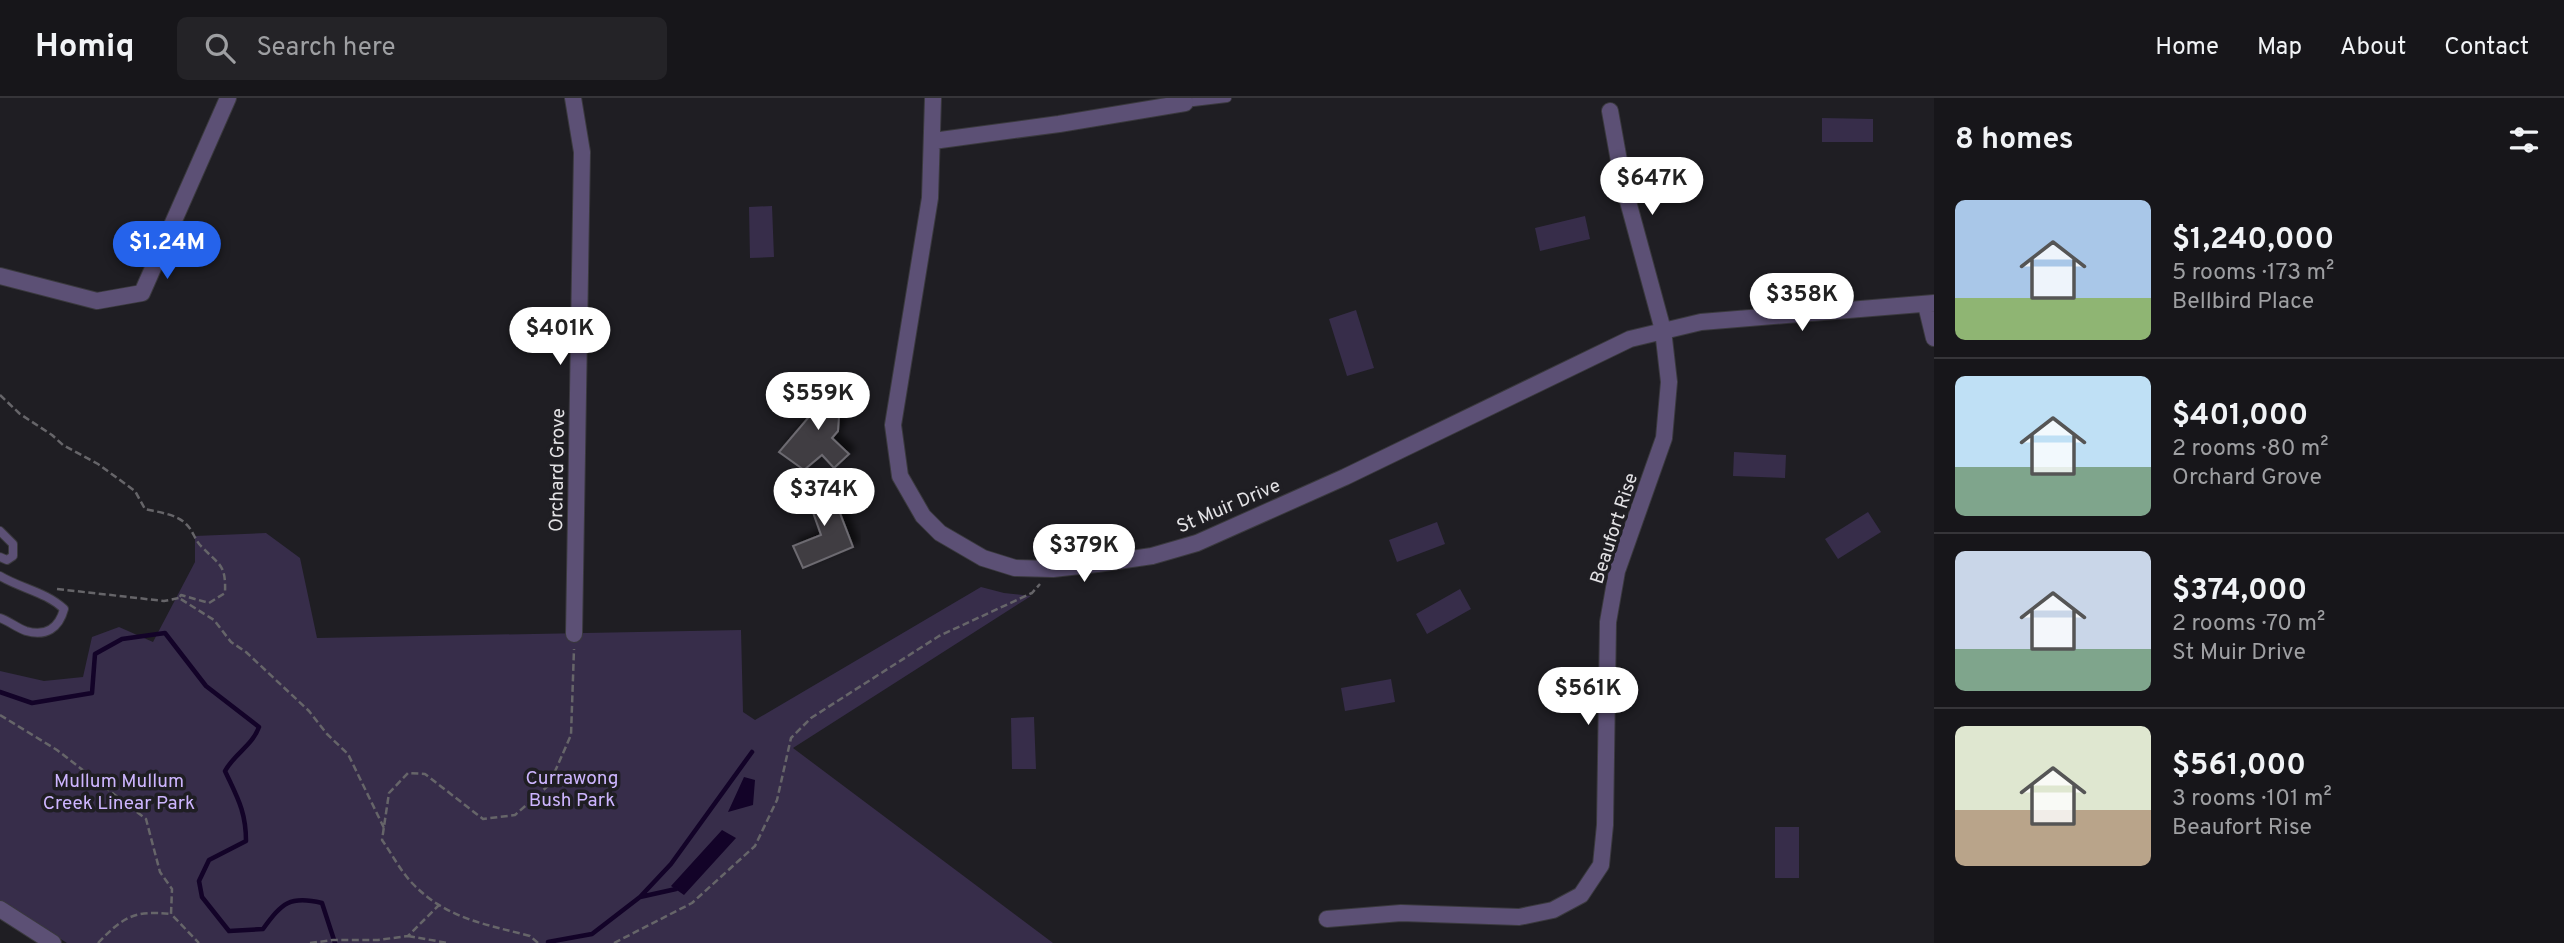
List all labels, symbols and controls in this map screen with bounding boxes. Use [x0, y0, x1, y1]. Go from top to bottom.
search box [177, 17, 667, 80]
text: Homiq [35, 27, 135, 69]
icon: search [201, 29, 239, 67]
text: Search here [257, 32, 395, 65]
text: Home [2155, 33, 2219, 63]
text: Map [2257, 33, 2302, 63]
text: About [2340, 33, 2406, 63]
text: Contact [2444, 33, 2529, 63]
icon: filters [2505, 121, 2543, 159]
text: 8 homes [1955, 122, 2074, 159]
pin: $647K [1603, 158, 1701, 217]
text: $647K [1616, 165, 1688, 194]
pin: $1.24M [110, 222, 224, 281]
text: $1,240,000 [2172, 222, 2334, 259]
icon: home [2011, 228, 2095, 312]
text: $1.24M [129, 229, 205, 258]
text: 5 rooms · 173 m² [2172, 259, 2334, 288]
pin: $358K [1753, 274, 1851, 333]
text: $358K [1766, 281, 1838, 310]
text: Bellbird Place [2172, 288, 2314, 317]
pin: $401K [511, 308, 609, 367]
text: $401K [525, 315, 595, 344]
pin: $559K [769, 372, 867, 432]
text: $559K [782, 380, 854, 409]
text: $401,000 [2172, 398, 2308, 435]
icon: home [2011, 404, 2095, 488]
street label: Orchard Grove [545, 408, 571, 532]
text: 2 rooms · 80 m² [2172, 435, 2329, 464]
text: Orchard Grove [2172, 464, 2322, 493]
pin: $374K [775, 468, 873, 528]
street label: Beaufort Rise [1586, 470, 1644, 587]
street label: St Muir Drive [1173, 474, 1284, 539]
text: $374K [790, 476, 858, 505]
pin: $379K [1035, 524, 1133, 584]
text: $379K [1049, 532, 1119, 561]
text: $374,000 [2172, 573, 2307, 610]
icon: home [2011, 579, 2095, 663]
text: 2 rooms · 70 m² [2172, 610, 2325, 639]
text: St Muir Drive [2172, 639, 2306, 668]
pin: $561K [1539, 668, 1637, 727]
text: $561K [1554, 675, 1622, 704]
text: $561,000 [2172, 748, 2306, 785]
icon: home [2011, 754, 2095, 838]
park label: Currawong Bush Park [526, 767, 618, 813]
park label: Mullum Mullum Creek Linear Park [43, 770, 195, 816]
text: 3 rooms · 101 m² [2172, 785, 2332, 814]
text: Beaufort Rise [2172, 814, 2312, 843]

